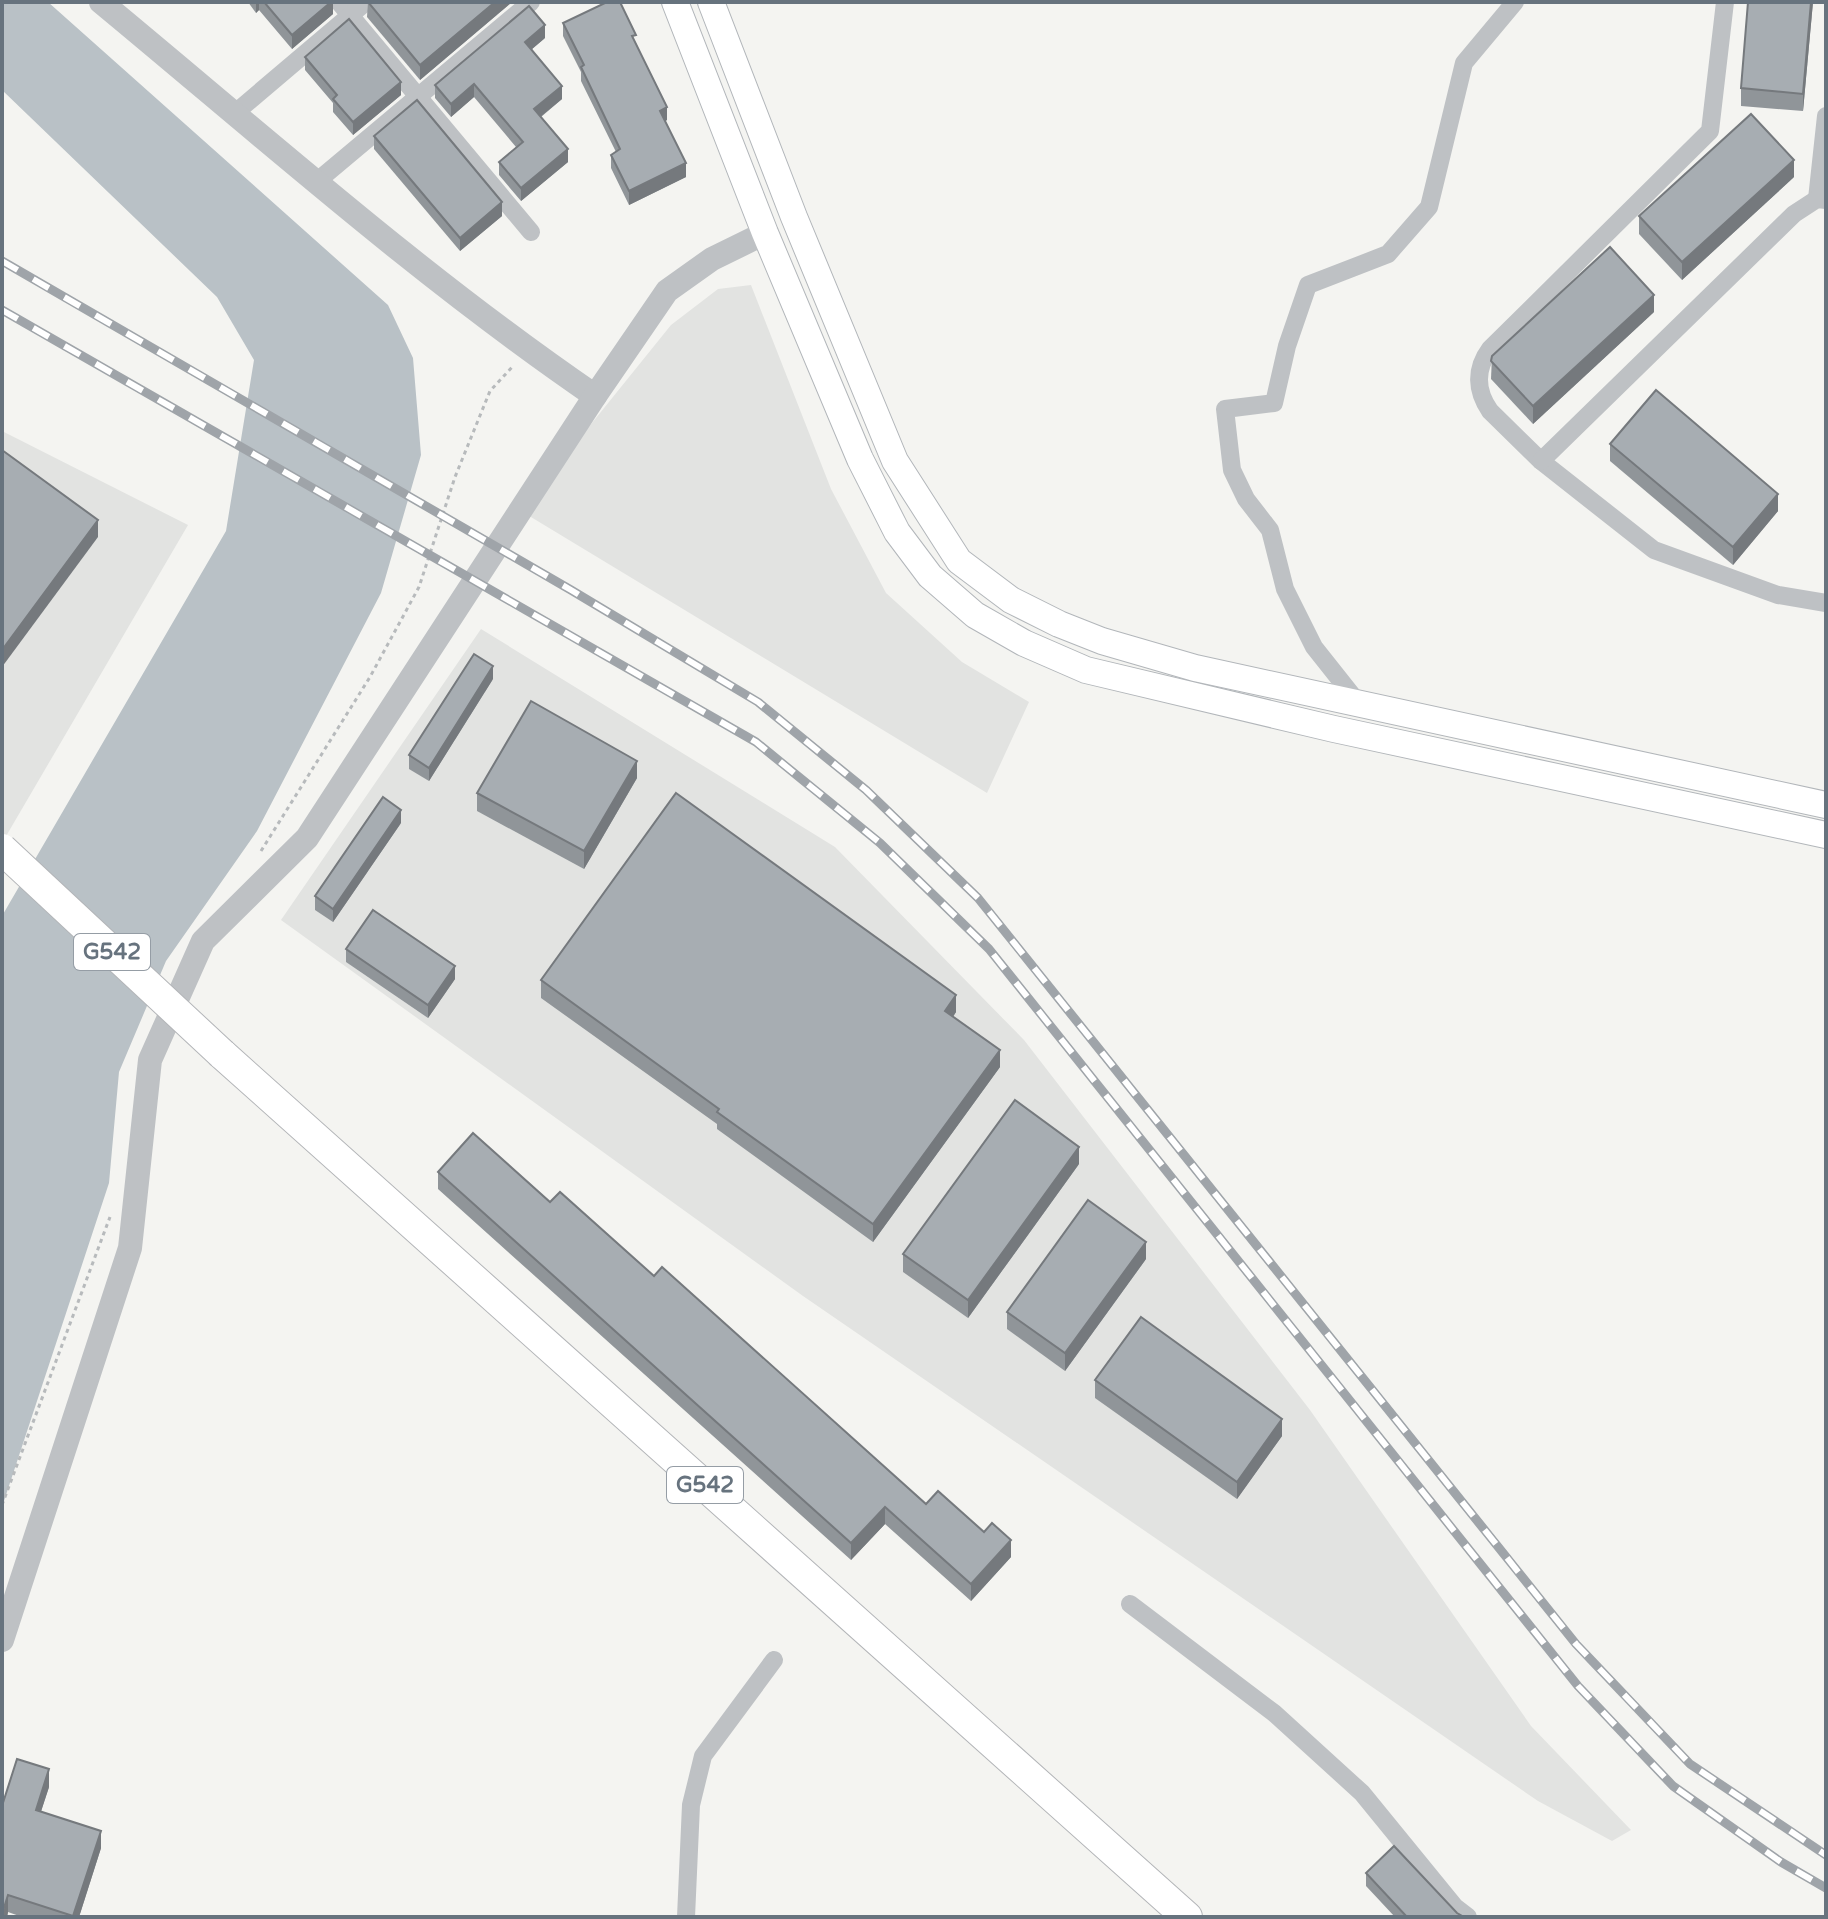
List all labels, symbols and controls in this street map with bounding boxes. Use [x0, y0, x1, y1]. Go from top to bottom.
road number: G542 [74, 934, 150, 970]
road number: G542 [667, 1467, 743, 1503]

